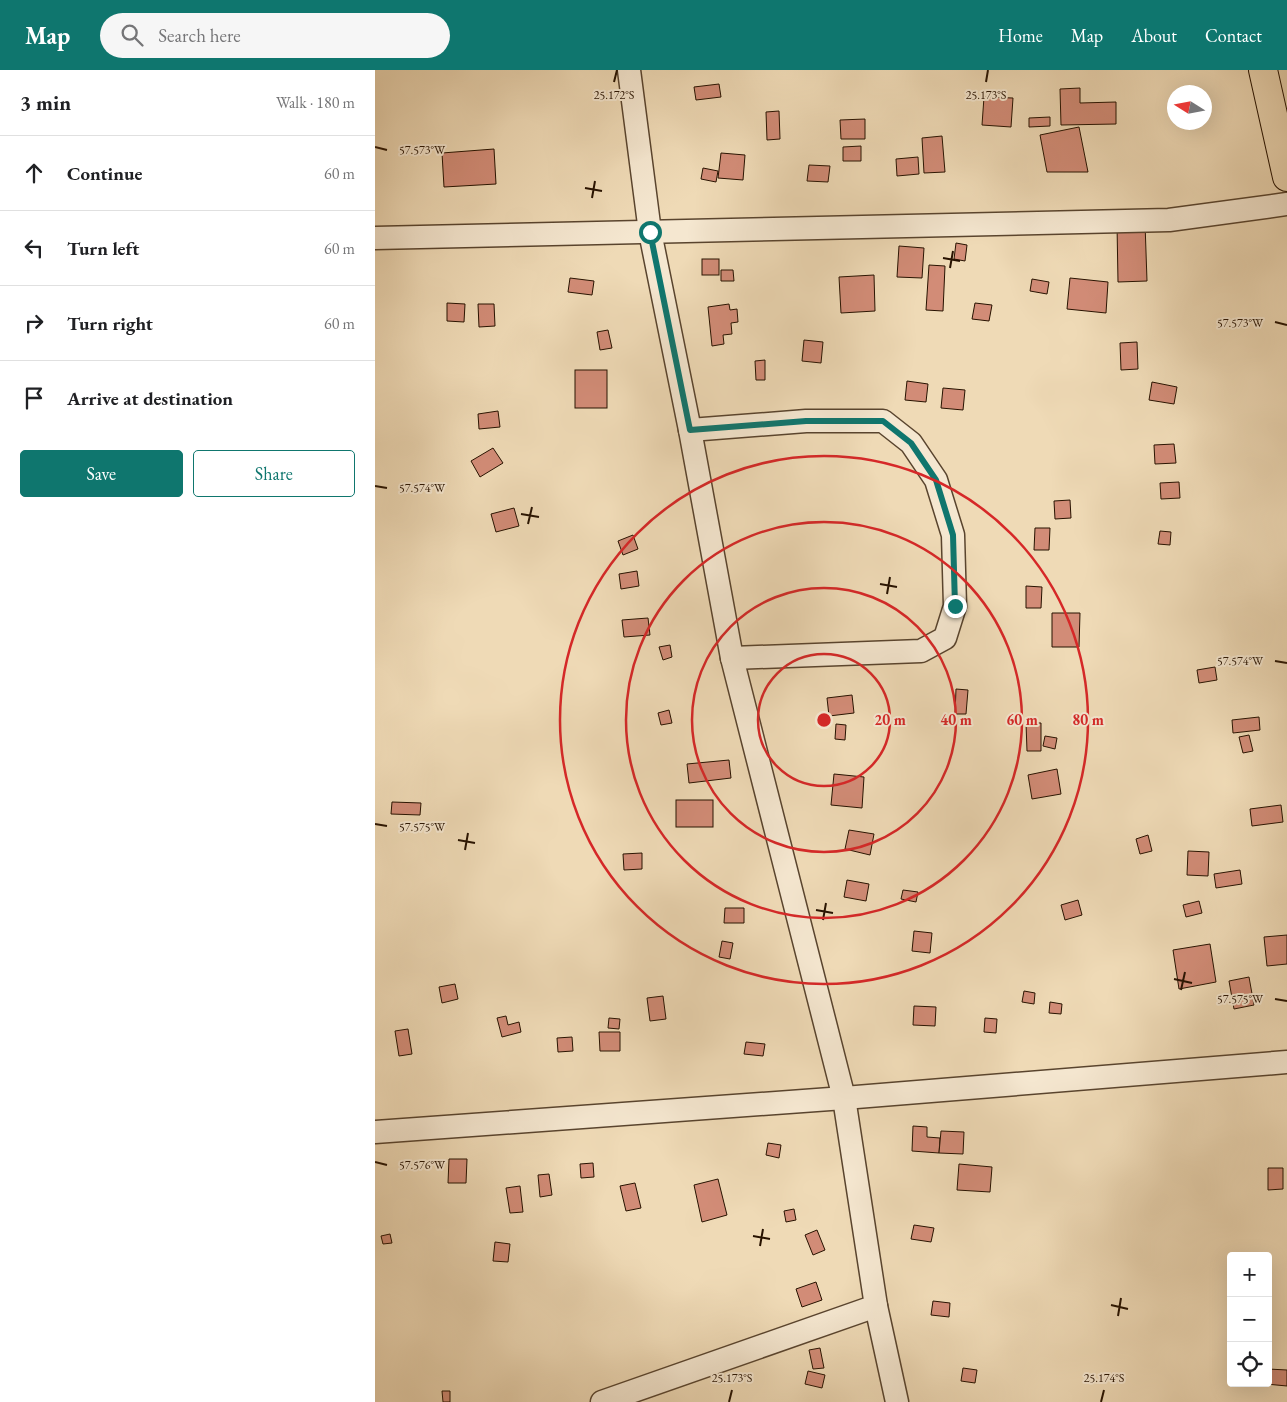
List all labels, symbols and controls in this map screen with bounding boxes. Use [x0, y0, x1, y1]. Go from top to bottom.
search box [100, 13, 450, 58]
text: Map [25, 20, 70, 51]
icon: search [118, 21, 146, 49]
text: Search here [158, 23, 241, 48]
text: Home [998, 24, 1043, 47]
text: Map [1071, 24, 1103, 47]
text: About [1131, 24, 1177, 47]
text: Contact [1205, 24, 1262, 47]
north arrow [1167, 85, 1212, 130]
text: 25.172°S [594, 87, 635, 103]
text: 25.173°S [966, 87, 1007, 103]
text: 3 min [20, 89, 71, 116]
text: Walk · 180 m [276, 92, 355, 113]
text: 57.573°W [399, 142, 446, 158]
icon: ahead [20, 159, 48, 187]
text: Continue [67, 161, 142, 186]
text: 60 m [324, 163, 355, 184]
route start [639, 221, 662, 244]
icon: left [20, 234, 48, 262]
text: Turn left [67, 236, 139, 261]
text: 60 m [324, 238, 355, 259]
icon: right [20, 309, 48, 337]
text: Turn right [67, 311, 153, 336]
text: 60 m [324, 313, 355, 334]
text: 57.573°W [1217, 315, 1264, 331]
icon: arrive [20, 384, 48, 412]
text: Arrive at destination [67, 386, 233, 411]
button: Save [20, 450, 183, 497]
button: Share [193, 450, 355, 497]
text: 57.574°W [399, 480, 446, 496]
route end [944, 595, 967, 618]
text: 57.574°W [1217, 653, 1264, 669]
text: 20 m [874, 710, 906, 729]
text: 40 m [940, 710, 972, 729]
text: 60 m [1006, 710, 1038, 729]
text: 80 m [1072, 710, 1104, 729]
centre of rings [815, 711, 833, 729]
text: 57.575°W [399, 819, 446, 835]
text: 57.575°W [1217, 991, 1264, 1007]
text: 57.576°W [399, 1157, 446, 1173]
map controls [1227, 1252, 1272, 1387]
button: + [1227, 1252, 1272, 1297]
button: − [1227, 1297, 1272, 1342]
button: locate [1227, 1342, 1272, 1387]
text: 25.173°S [712, 1370, 753, 1386]
text: 25.174°S [1084, 1370, 1125, 1386]

